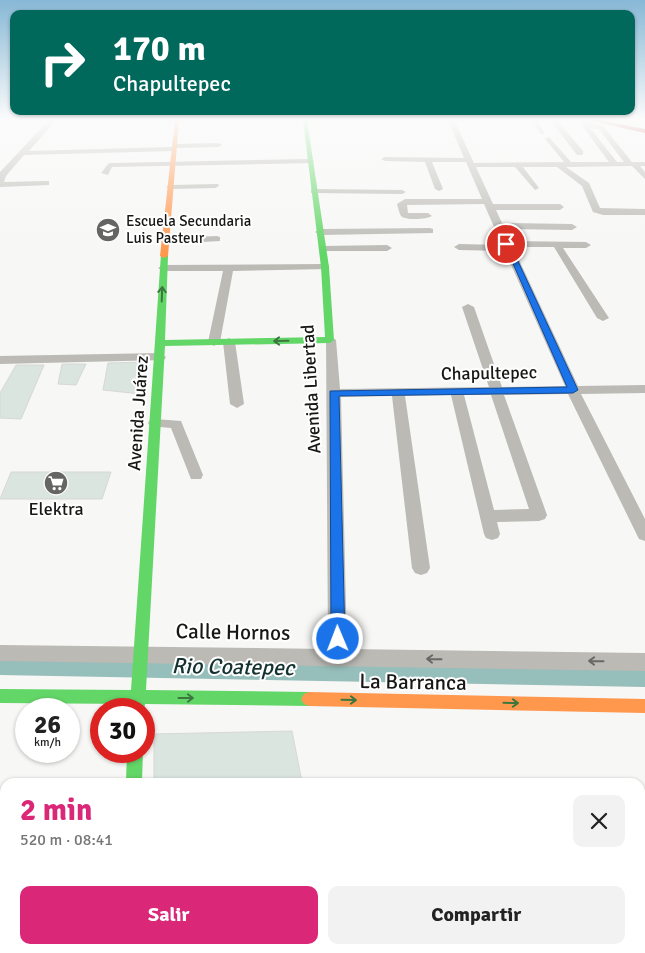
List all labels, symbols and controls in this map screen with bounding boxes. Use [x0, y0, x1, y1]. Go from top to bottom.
text: 170 m [113, 27, 206, 70]
icon: right [30, 30, 95, 95]
text: Chapultepec [113, 70, 231, 97]
place label: Escuela Secundaria Luis Pasteur [126, 212, 251, 247]
school or university icon: Escuela Secundaria Luis Pasteur [95, 217, 121, 243]
pin [485, 223, 527, 265]
icon: arrive [492, 230, 520, 258]
one-way arrow [157, 287, 166, 303]
street label: Avenida Libertad [297, 324, 325, 454]
one-way arrow [273, 336, 290, 346]
street label: Avenida Juárez [123, 355, 153, 471]
street label: Chapultepec [441, 361, 537, 385]
supermarket icon: Elektra [43, 470, 69, 496]
place label: Elektra [28, 498, 84, 520]
position arrow [311, 612, 363, 664]
street label: Calle Hornos [175, 618, 291, 646]
water label: Rio Coatepec [172, 652, 296, 681]
one-way arrow [426, 654, 442, 664]
one-way arrow [589, 656, 605, 666]
street label: La Barranca [359, 668, 467, 696]
one-way arrow [178, 693, 194, 703]
one-way arrow [340, 695, 356, 705]
speed limit sign: 30 [90, 698, 155, 763]
one-way arrow [502, 698, 519, 708]
text: 26 [34, 709, 61, 740]
text: km/h [34, 735, 61, 750]
text: 2 min [20, 792, 92, 829]
button: close [573, 795, 625, 847]
text: 520 m · 08:41 [20, 830, 113, 850]
button: Salir [20, 886, 318, 944]
button: Compartir [328, 886, 625, 944]

